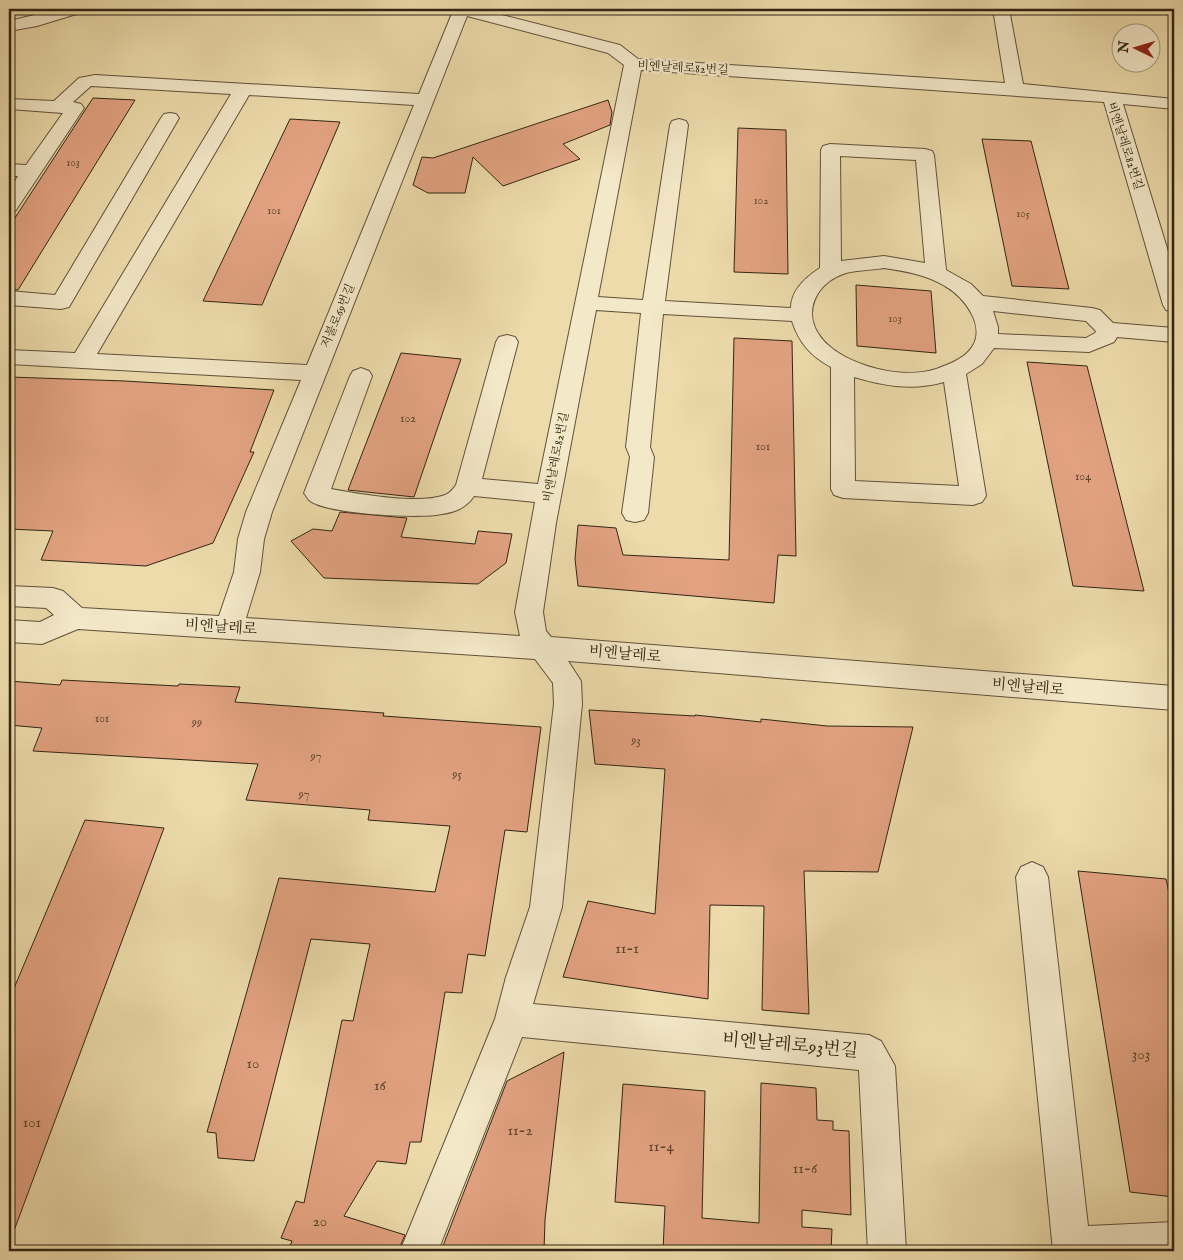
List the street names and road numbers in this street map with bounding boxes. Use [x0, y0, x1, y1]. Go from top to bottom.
street label: 비엔날레로82번길 [637, 58, 729, 78]
street label: 비엔날레로82번길 [1104, 100, 1146, 192]
street label: 저불로69번길 [318, 282, 358, 350]
street label: 비엔날레로82번길 [540, 411, 572, 503]
street label: 비엔날레로 [184, 615, 258, 639]
street label: 비엔날레로 [588, 641, 662, 667]
street label: 비엔날레로 [991, 674, 1065, 700]
street label: 비엔날레로93번길 [721, 1029, 859, 1063]

